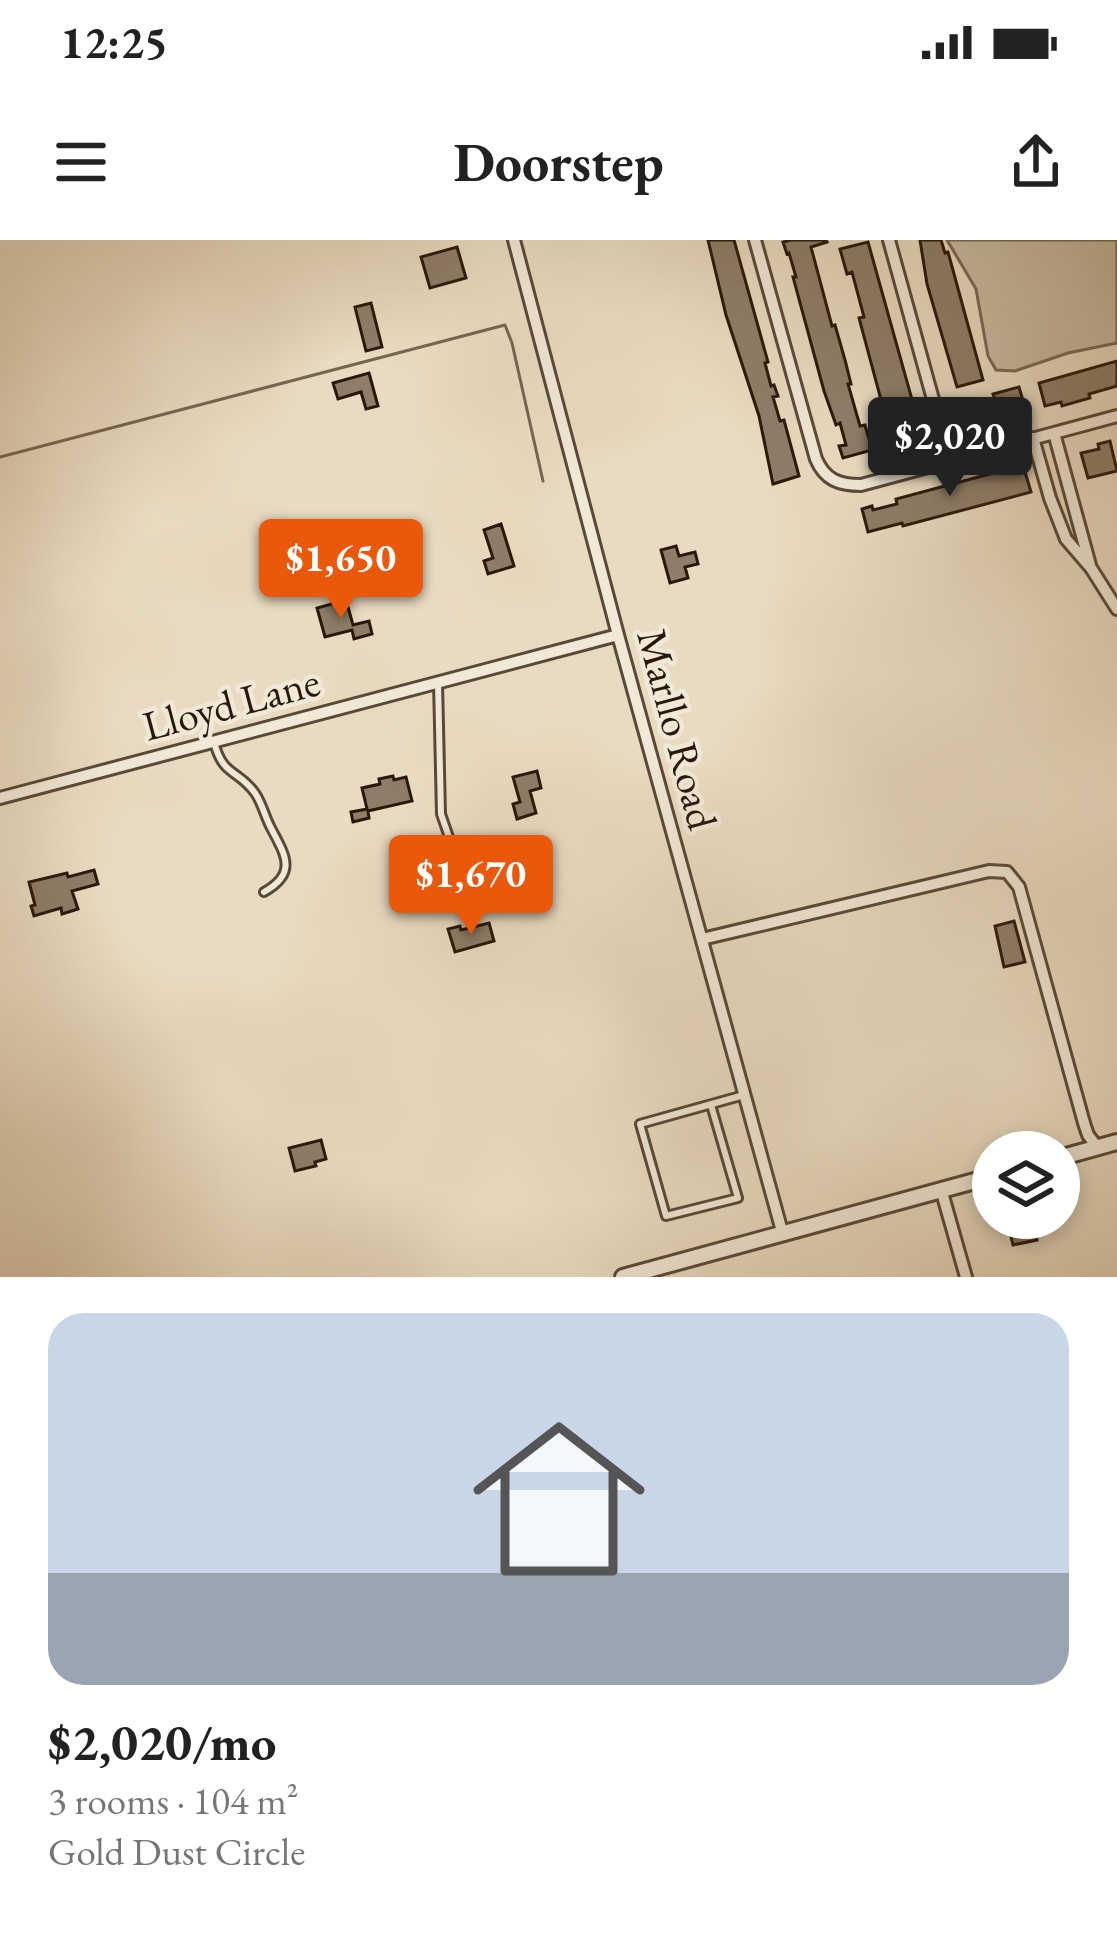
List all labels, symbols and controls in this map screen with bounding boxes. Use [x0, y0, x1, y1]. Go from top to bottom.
text: 12:25 [60, 13, 168, 71]
text: Doorstep [453, 127, 664, 197]
icon: menu [48, 129, 114, 195]
icon: share [1003, 129, 1069, 195]
pin: $2,020 [852, 397, 1048, 499]
text: $2,020 [895, 410, 1005, 461]
pin: $1,650 [243, 519, 439, 621]
text: $1,650 [286, 532, 396, 583]
street label: Marllo Road [624, 623, 731, 836]
street label: Lloyd Lane [136, 653, 326, 753]
pin: $1,670 [373, 835, 569, 937]
text: $1,670 [416, 848, 526, 899]
map controls [972, 1131, 1080, 1239]
button: layers [972, 1131, 1080, 1239]
icon: home [451, 1391, 667, 1607]
text: $2,020/mo [48, 1709, 276, 1775]
text: 3 rooms · 104 m² [48, 1775, 299, 1826]
text: Gold Dust Circle [48, 1826, 305, 1877]

